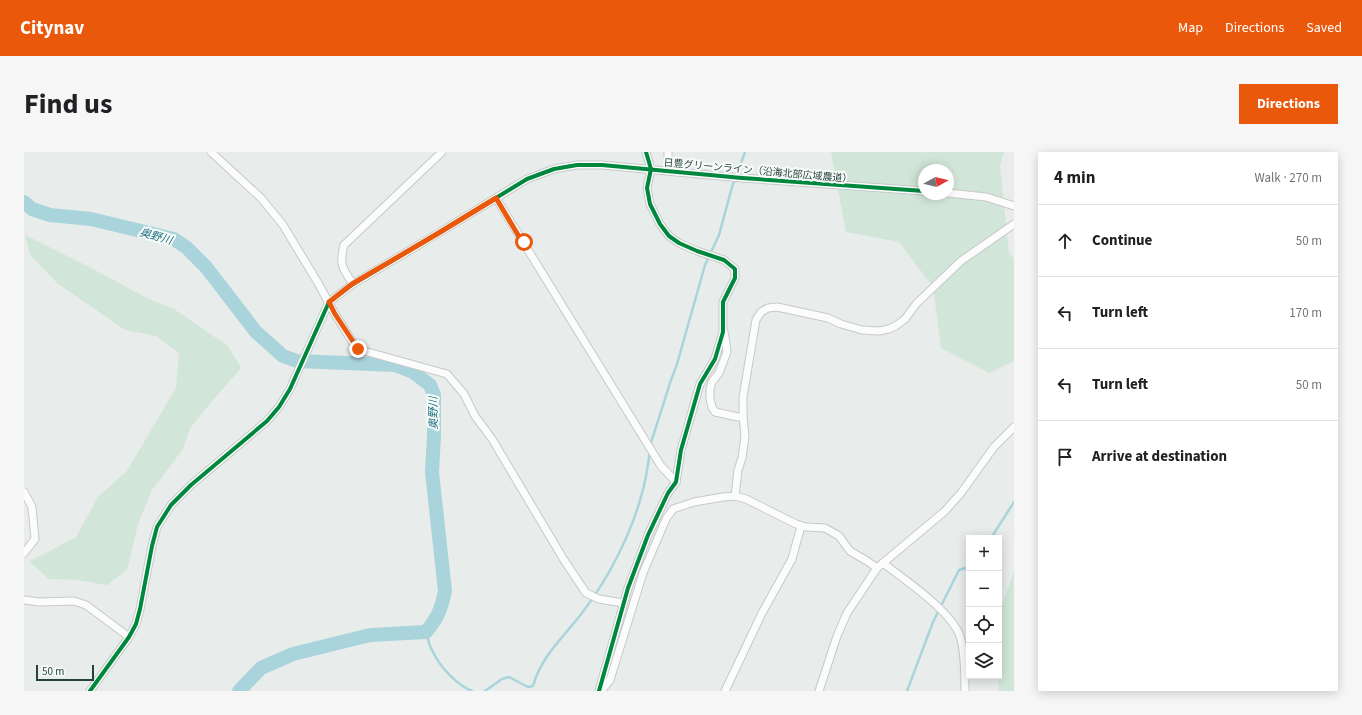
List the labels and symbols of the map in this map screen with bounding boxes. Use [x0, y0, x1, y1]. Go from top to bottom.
street label: 日豊グリーンライン（沿海北部広域農道） [663, 156, 853, 186]
north arrow [918, 164, 954, 200]
water label: 奥野川 [138, 225, 175, 249]
route start [515, 233, 533, 251]
route end [349, 340, 367, 358]
water label: 奥野川 [426, 395, 441, 430]
scale bar [36, 663, 94, 682]

